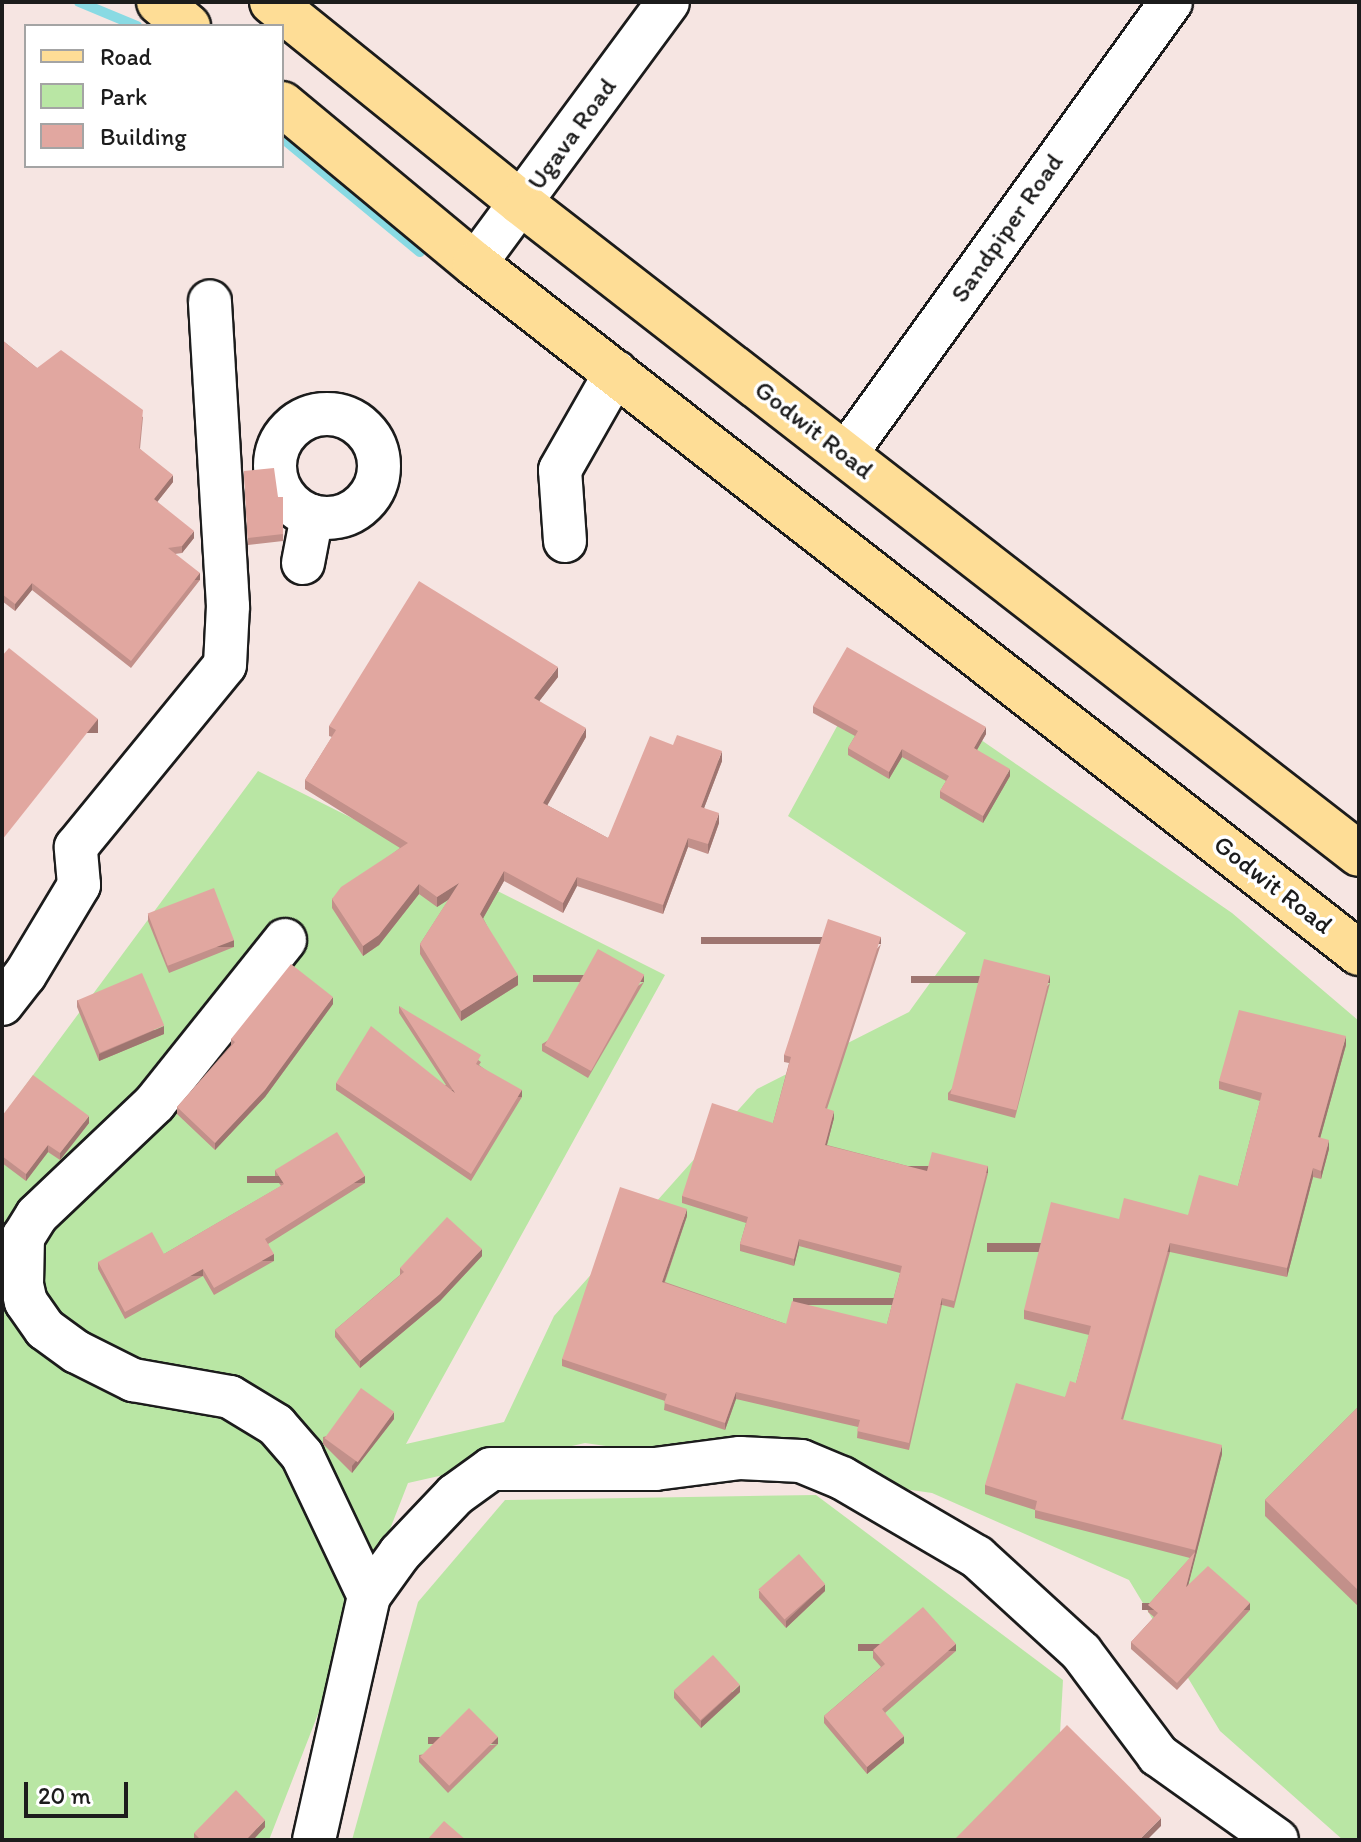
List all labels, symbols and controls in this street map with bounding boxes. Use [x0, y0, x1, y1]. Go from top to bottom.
legend [24, 24, 284, 168]
text: Road [100, 42, 152, 71]
street label: Ugava Road [521, 72, 623, 196]
text: Park [100, 82, 147, 111]
text: Building [100, 122, 187, 151]
street label: Sandpiper Road [944, 147, 1070, 309]
street label: Godwit Road [749, 374, 879, 486]
street label: Godwit Road [1208, 829, 1338, 941]
scale bar [28, 1766, 132, 1816]
text: 20 m [38, 1781, 91, 1810]

